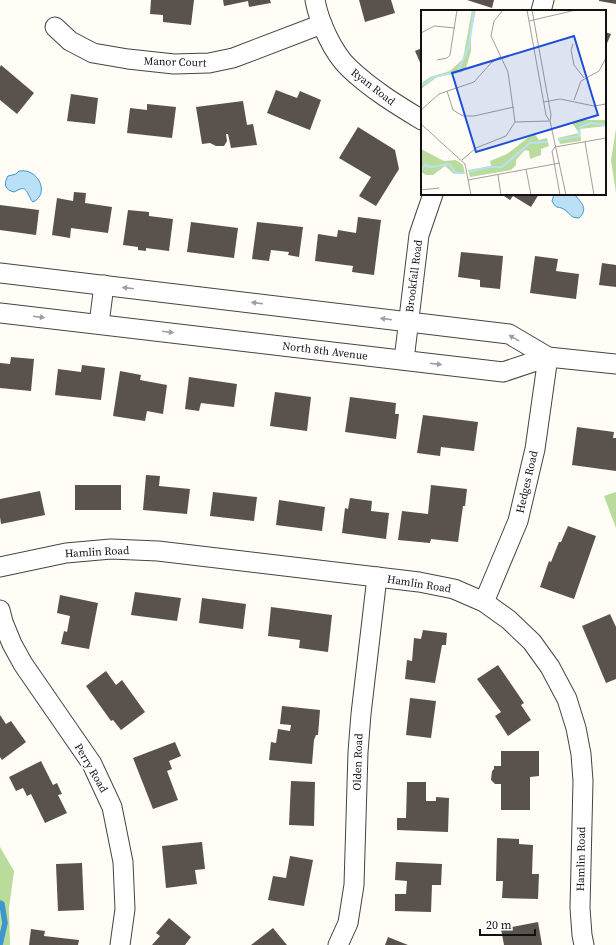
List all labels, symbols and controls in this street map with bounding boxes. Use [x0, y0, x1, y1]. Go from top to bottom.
inset map [421, 10, 606, 195]
street label: Manor Court [143, 53, 207, 71]
street label: Ryan Road [348, 65, 399, 109]
street label: Brookfall Road [402, 238, 426, 313]
one-way arrow [122, 285, 134, 291]
one-way arrow [251, 300, 263, 307]
one-way arrow [33, 314, 45, 320]
one-way arrow [380, 316, 392, 322]
one-way arrow [162, 329, 174, 335]
one-way arrow [509, 334, 520, 341]
street label: North 8th Avenue [281, 338, 369, 364]
one-way arrow [430, 361, 442, 367]
street label: Hedges Road [513, 449, 542, 515]
street label: Hamlin Road [64, 543, 130, 561]
street label: Hamlin Road [386, 572, 453, 597]
street label: Olden Road [350, 732, 367, 791]
street label: Perry Road [71, 741, 111, 796]
street label: Hamlin Road [573, 826, 589, 891]
scale bar [480, 911, 535, 937]
text: 20 m [486, 917, 512, 933]

